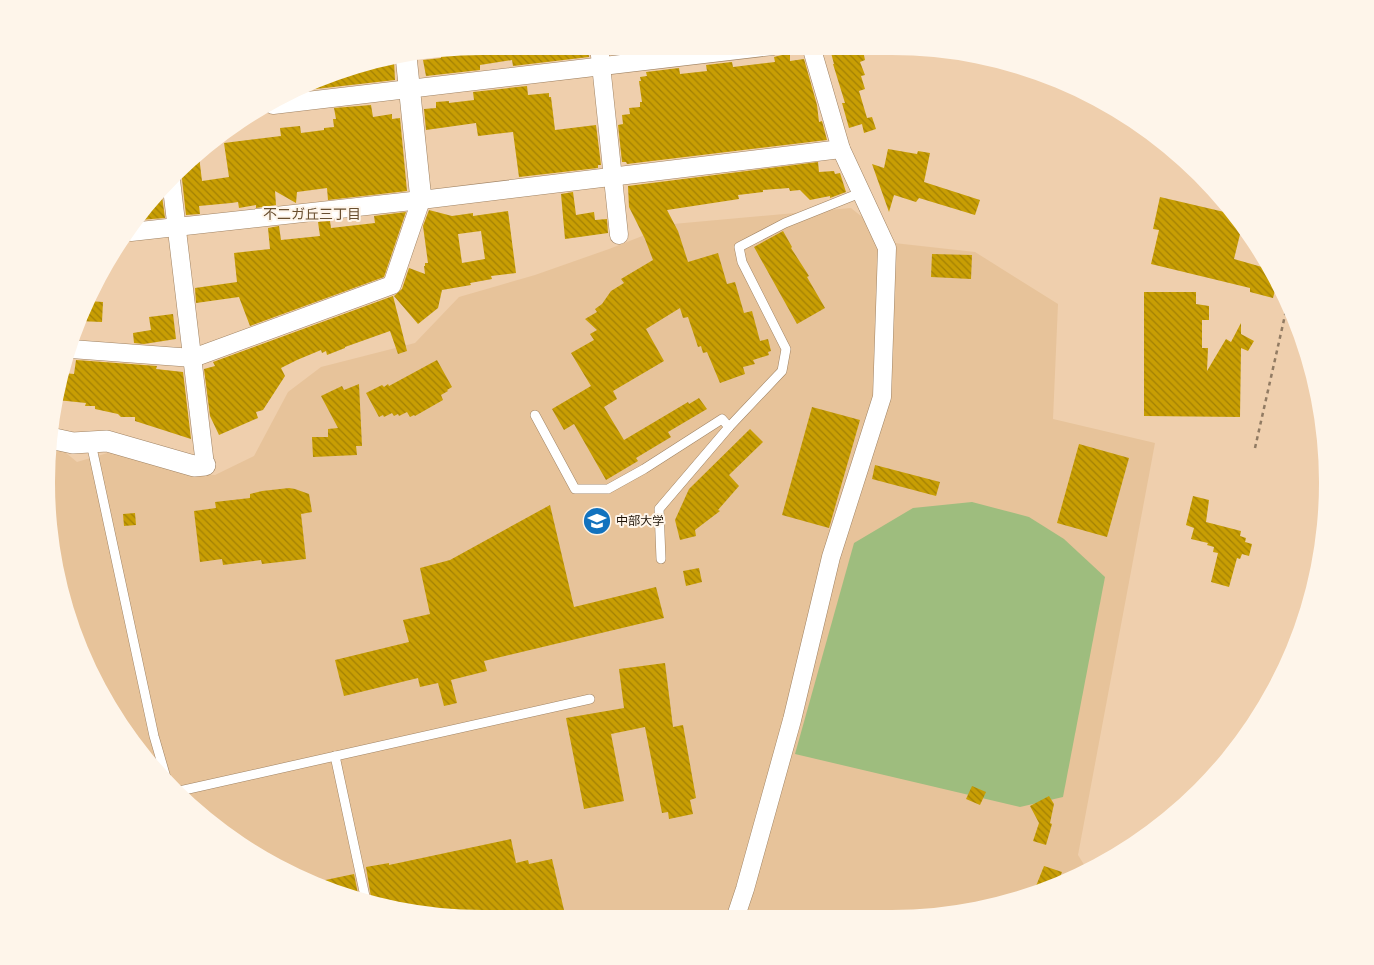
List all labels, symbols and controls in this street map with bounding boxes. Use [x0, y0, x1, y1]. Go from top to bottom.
district label: 不二ガ丘三丁目 [263, 206, 361, 222]
school or university icon: 中部大学 [582, 506, 612, 536]
place label: 中部大学 [616, 514, 664, 528]

